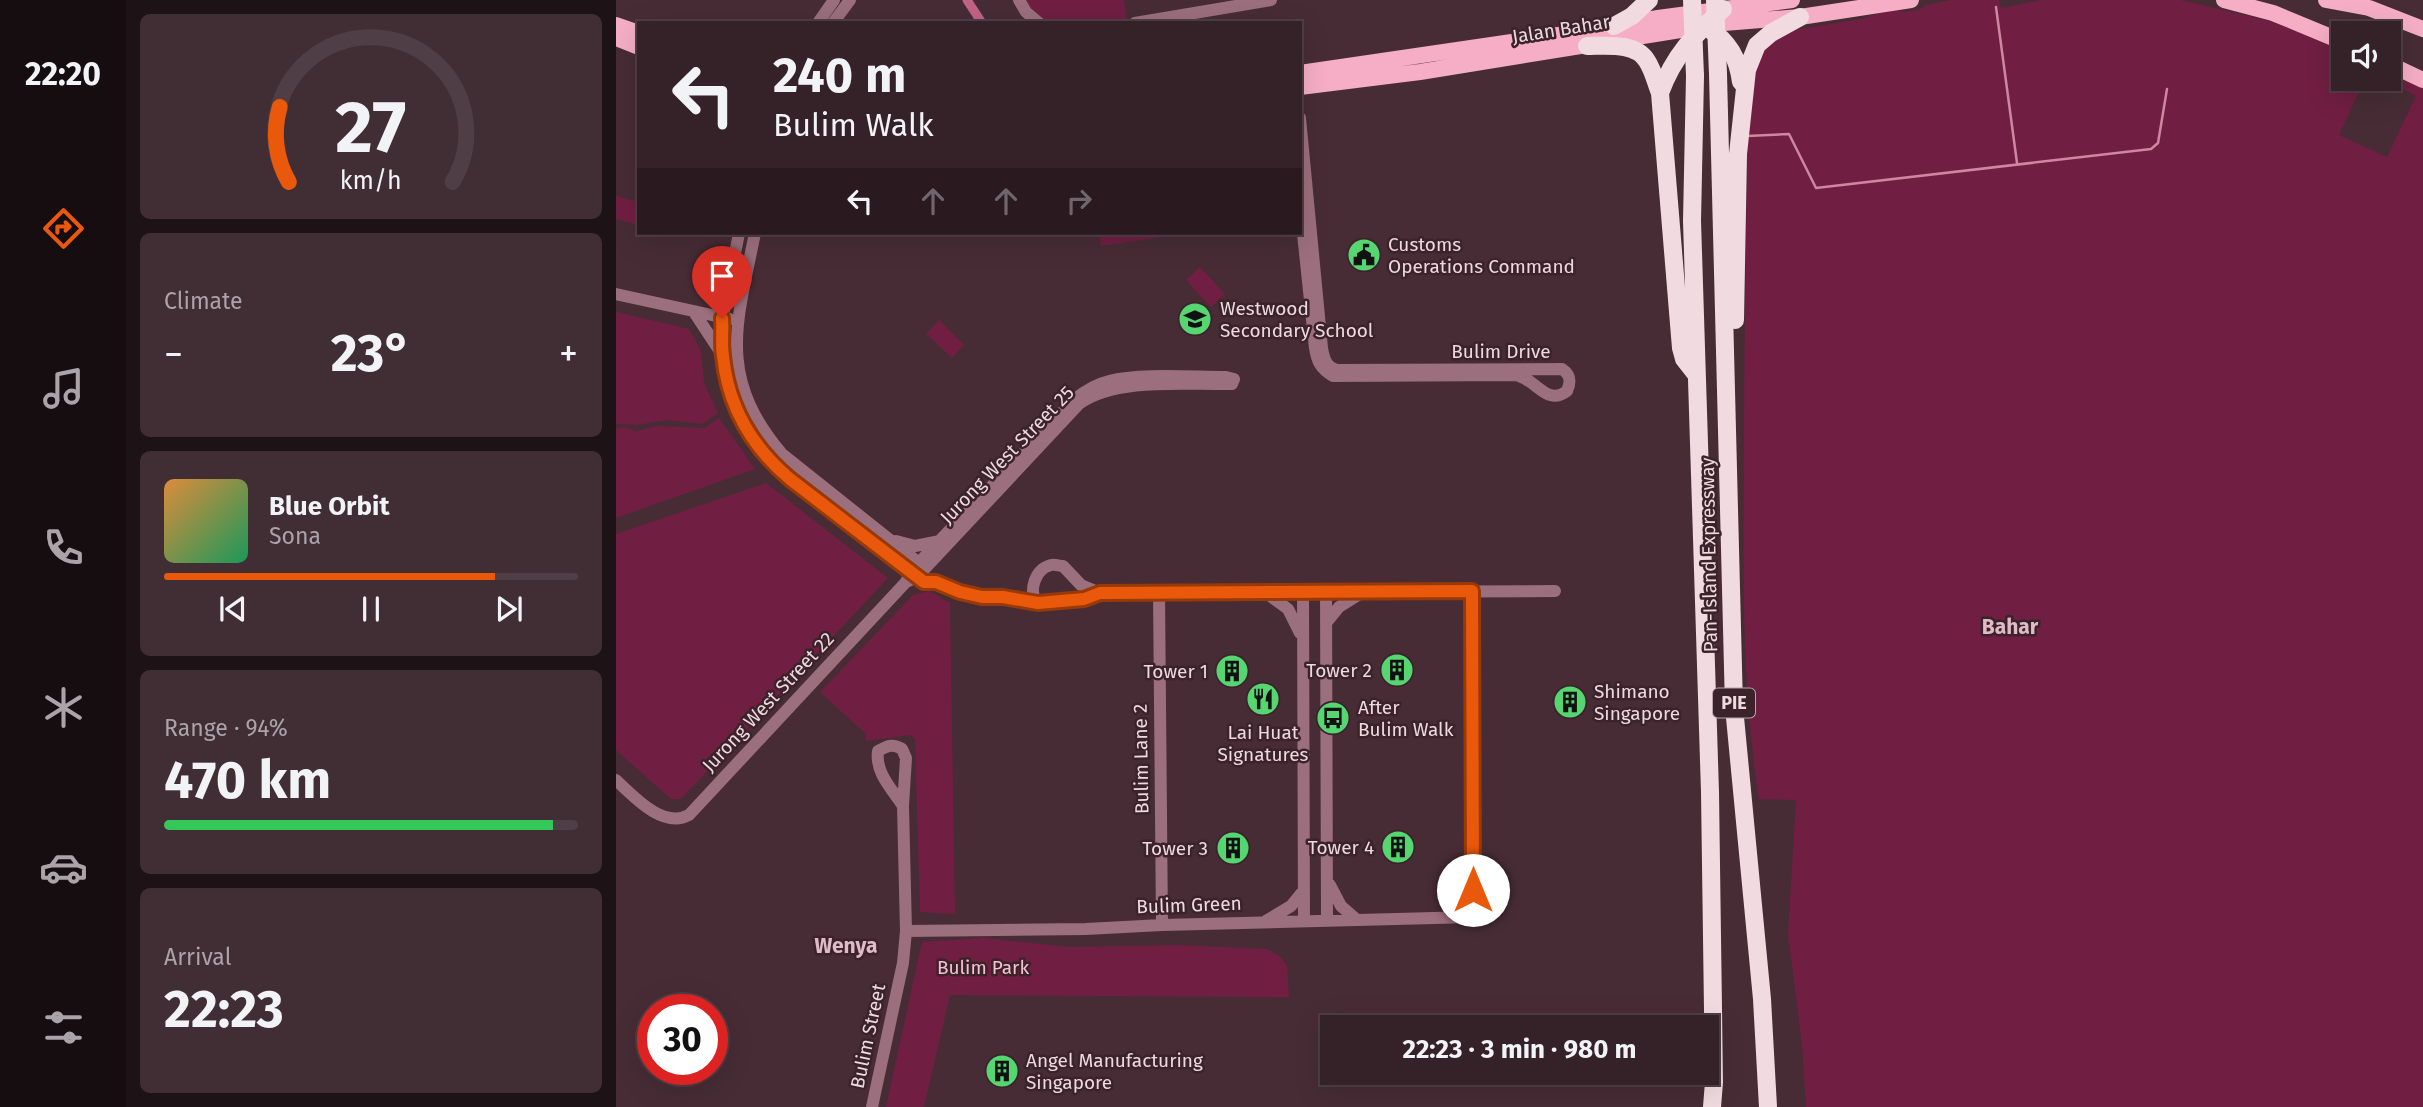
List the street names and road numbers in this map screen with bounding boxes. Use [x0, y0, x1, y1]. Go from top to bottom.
street label: Jalan Bahar [1510, 10, 1612, 48]
street label: Bulim Drive [1451, 340, 1551, 363]
street label: Jurong West Street 25 [935, 381, 1079, 529]
street label: Pan-Island Expressway [1696, 457, 1722, 653]
street label: Jurong West Street 22 [697, 627, 839, 777]
road number: PIE [1713, 688, 1755, 718]
street label: Bulim Lane 2 [1129, 704, 1153, 814]
street label: Bulim Green [1136, 892, 1242, 918]
street label: Bulim Street [846, 981, 890, 1090]

